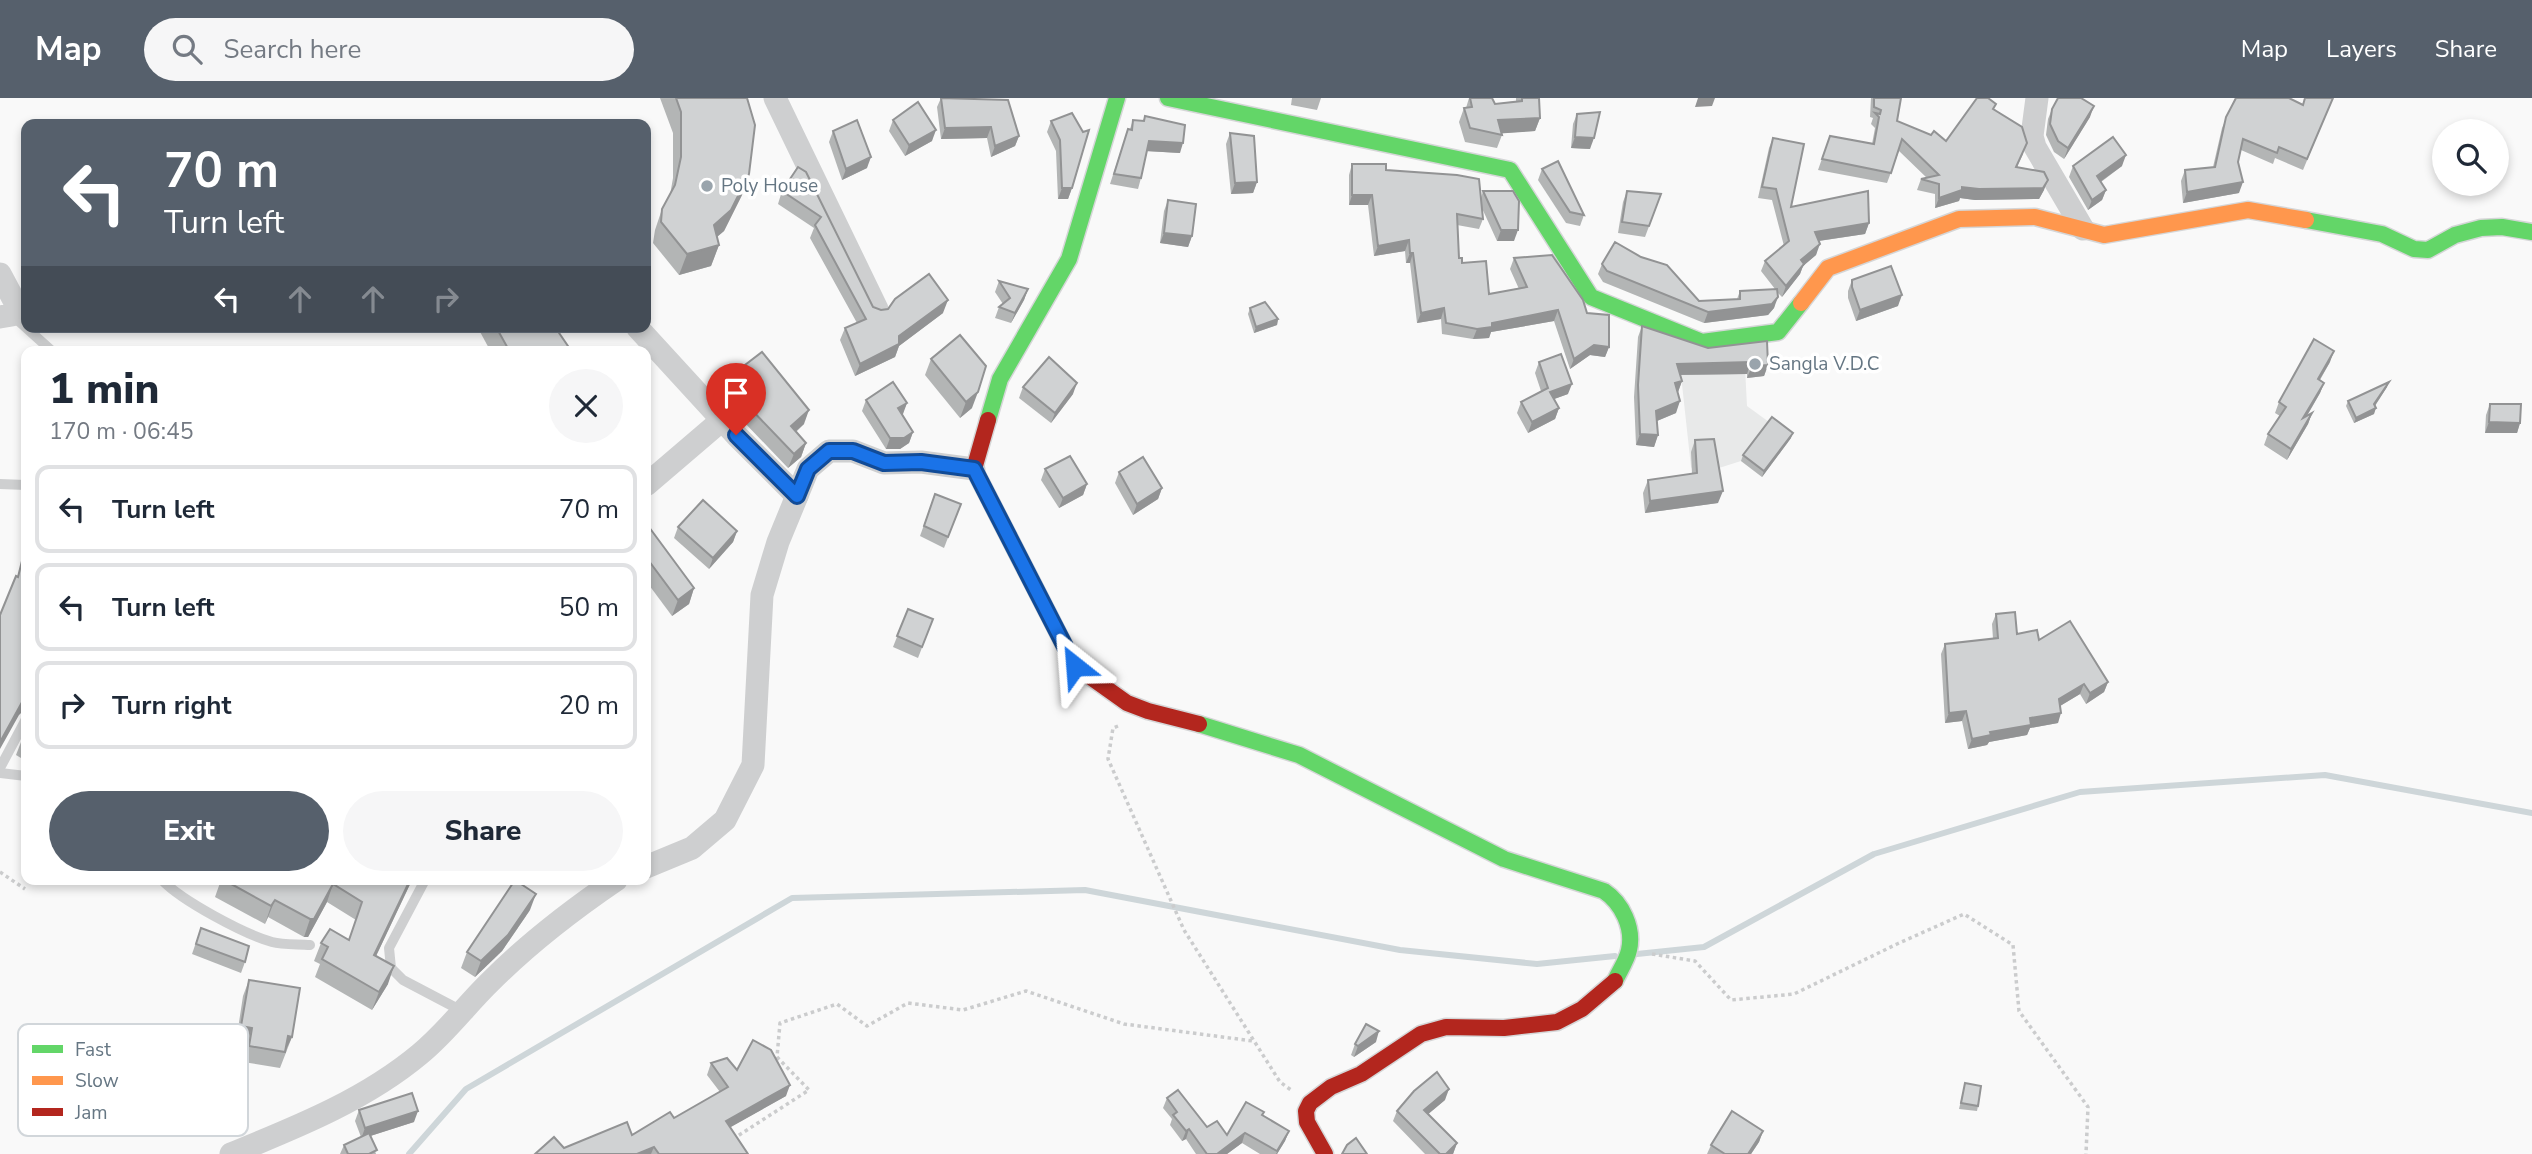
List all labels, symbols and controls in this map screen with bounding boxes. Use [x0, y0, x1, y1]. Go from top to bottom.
search box [144, 18, 634, 81]
text: Map [35, 27, 102, 72]
icon: search [168, 30, 206, 68]
text: Search here [224, 32, 361, 67]
text: Map [2241, 33, 2288, 65]
text: Layers [2326, 33, 2397, 65]
text: Share [2435, 33, 2497, 65]
map controls [2432, 119, 2509, 196]
button: search [2432, 119, 2509, 196]
text: 70 m [164, 137, 279, 204]
icon: left [49, 147, 140, 238]
place label: Poly House [721, 173, 818, 199]
marker: Poly House [699, 178, 715, 194]
text: Turn left [164, 201, 284, 244]
icon: left [208, 280, 246, 318]
icon: ahead [281, 280, 319, 318]
icon: ahead [354, 280, 392, 318]
icon: right [427, 280, 465, 318]
place label: Sangla V.D.C [1769, 351, 1880, 377]
marker: Sangla V.D.C [1747, 356, 1763, 372]
text: 1 min [49, 361, 159, 418]
pin [706, 363, 766, 435]
button: close [549, 369, 623, 443]
icon: arrive [717, 374, 755, 412]
text: 170 m · 06:45 [49, 416, 194, 447]
icon: left [53, 490, 91, 528]
text: Turn left [112, 492, 215, 527]
text: 70 m [559, 492, 619, 527]
icon: left [53, 588, 91, 626]
text: Turn left [112, 590, 215, 625]
text: 50 m [559, 590, 619, 625]
position arrow [1038, 629, 1112, 703]
icon: right [53, 686, 91, 724]
text: Turn right [112, 688, 231, 723]
text: 20 m [559, 688, 619, 723]
button: Exit [49, 791, 329, 871]
button: Share [343, 791, 623, 871]
legend [18, 1024, 248, 1136]
text: Fast [75, 1037, 111, 1063]
text: Slow [75, 1068, 119, 1094]
text: Jam [74, 1100, 108, 1126]

